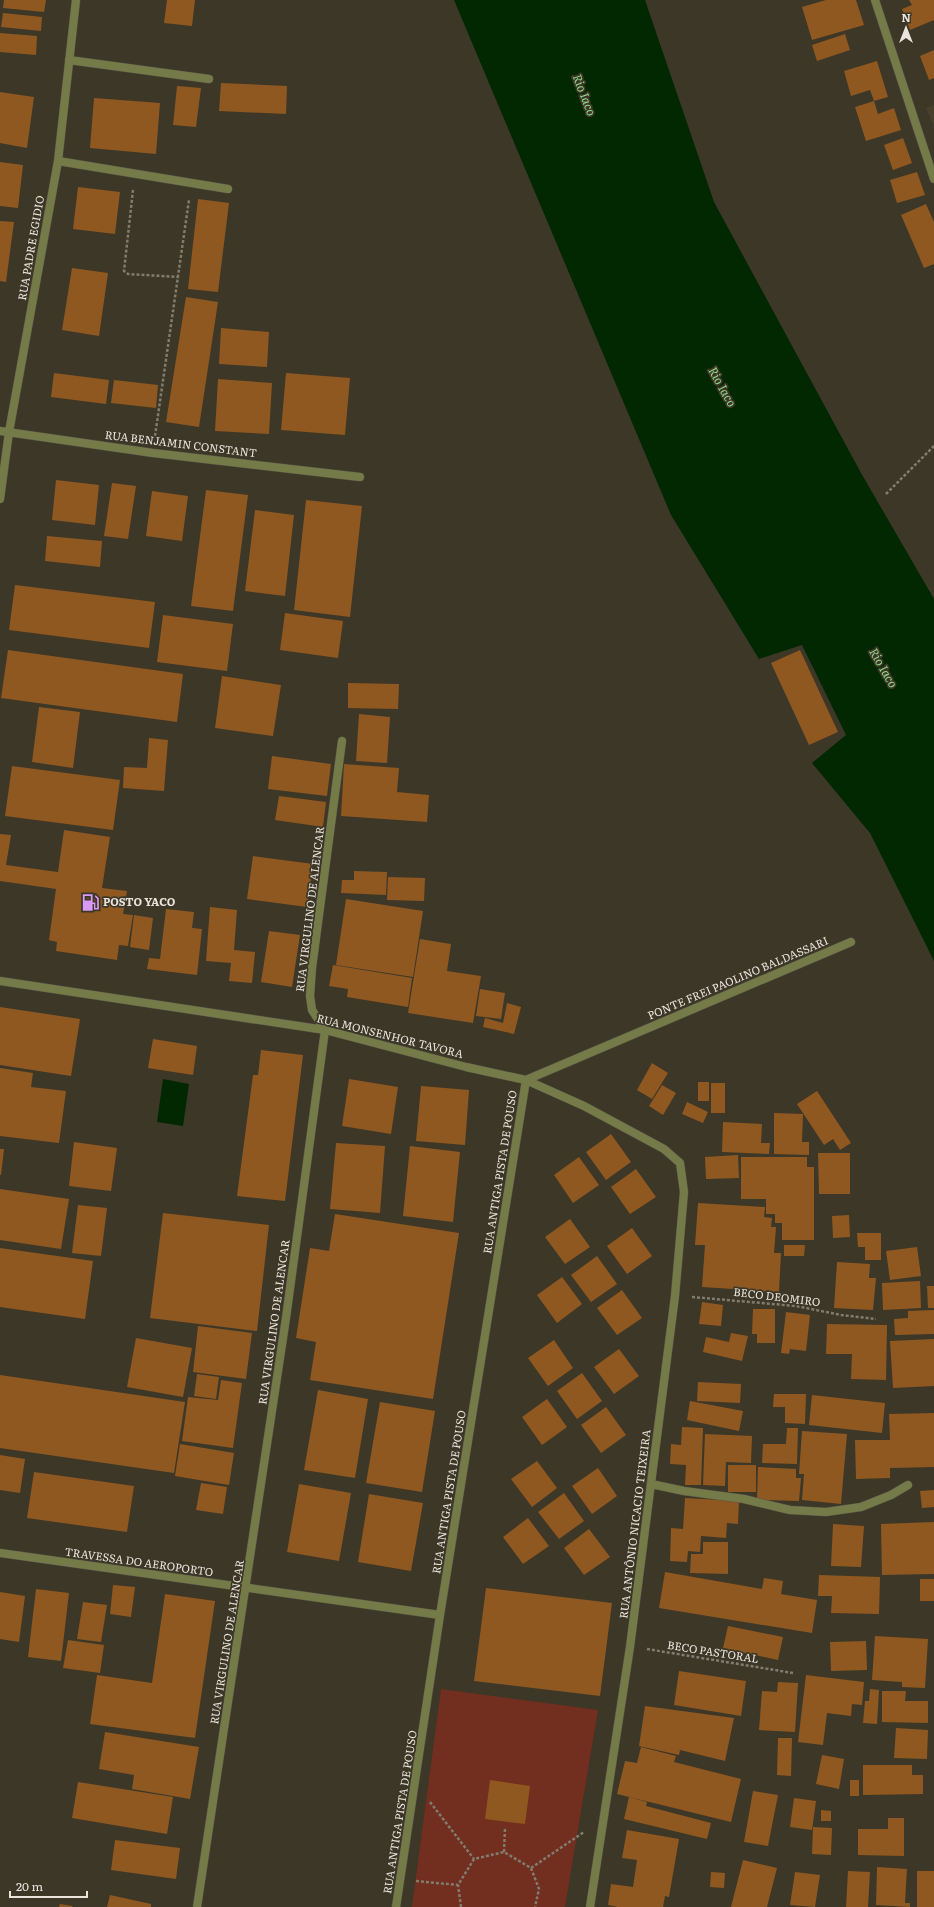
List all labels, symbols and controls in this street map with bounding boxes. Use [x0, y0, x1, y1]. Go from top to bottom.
north arrow [886, 8, 926, 48]
text: N [901, 9, 911, 25]
water label: Rio Iaco [569, 71, 601, 118]
street label: RUA PADRE EGIDIO [13, 194, 47, 302]
water label: Rio Iaco [704, 363, 741, 410]
street label: RUA BENJAMIN CONSTANT [104, 426, 258, 460]
water label: Rio Iaco [865, 644, 903, 691]
street label: RUA VIRGULINO DE ALENCAR [291, 825, 327, 993]
fuel station icon: POSTO YACO [80, 892, 100, 912]
place label: POSTO YACO [103, 893, 176, 909]
street label: PONTE FREI PAOLINO BALDASSARI [645, 932, 830, 1023]
street label: RUA MONSENHOR TAVORA [315, 1009, 465, 1061]
street label: RUA ANTIGA PISTA DE POUSO [478, 1089, 520, 1255]
street label: RUA VIRGULINO DE ALENCAR [253, 1238, 293, 1405]
street label: BECO DEOMIRO [733, 1283, 821, 1309]
street label: RUA ANTIGA PISTA DE POUSO [427, 1409, 469, 1575]
street label: RUA ANTÔNIO NICACIO TEIXEIRA [614, 1428, 654, 1619]
street label: TRAVESSA DO AEROPORTO [64, 1543, 214, 1579]
street label: RUA VIRGULINO DE ALENCAR [205, 1558, 247, 1725]
street label: BECO PASTORAL [666, 1636, 760, 1666]
street label: RUA ANTIGA PISTA DE POUSO [378, 1729, 420, 1895]
scale bar [10, 1873, 87, 1899]
text: 20 m [16, 1877, 43, 1895]

